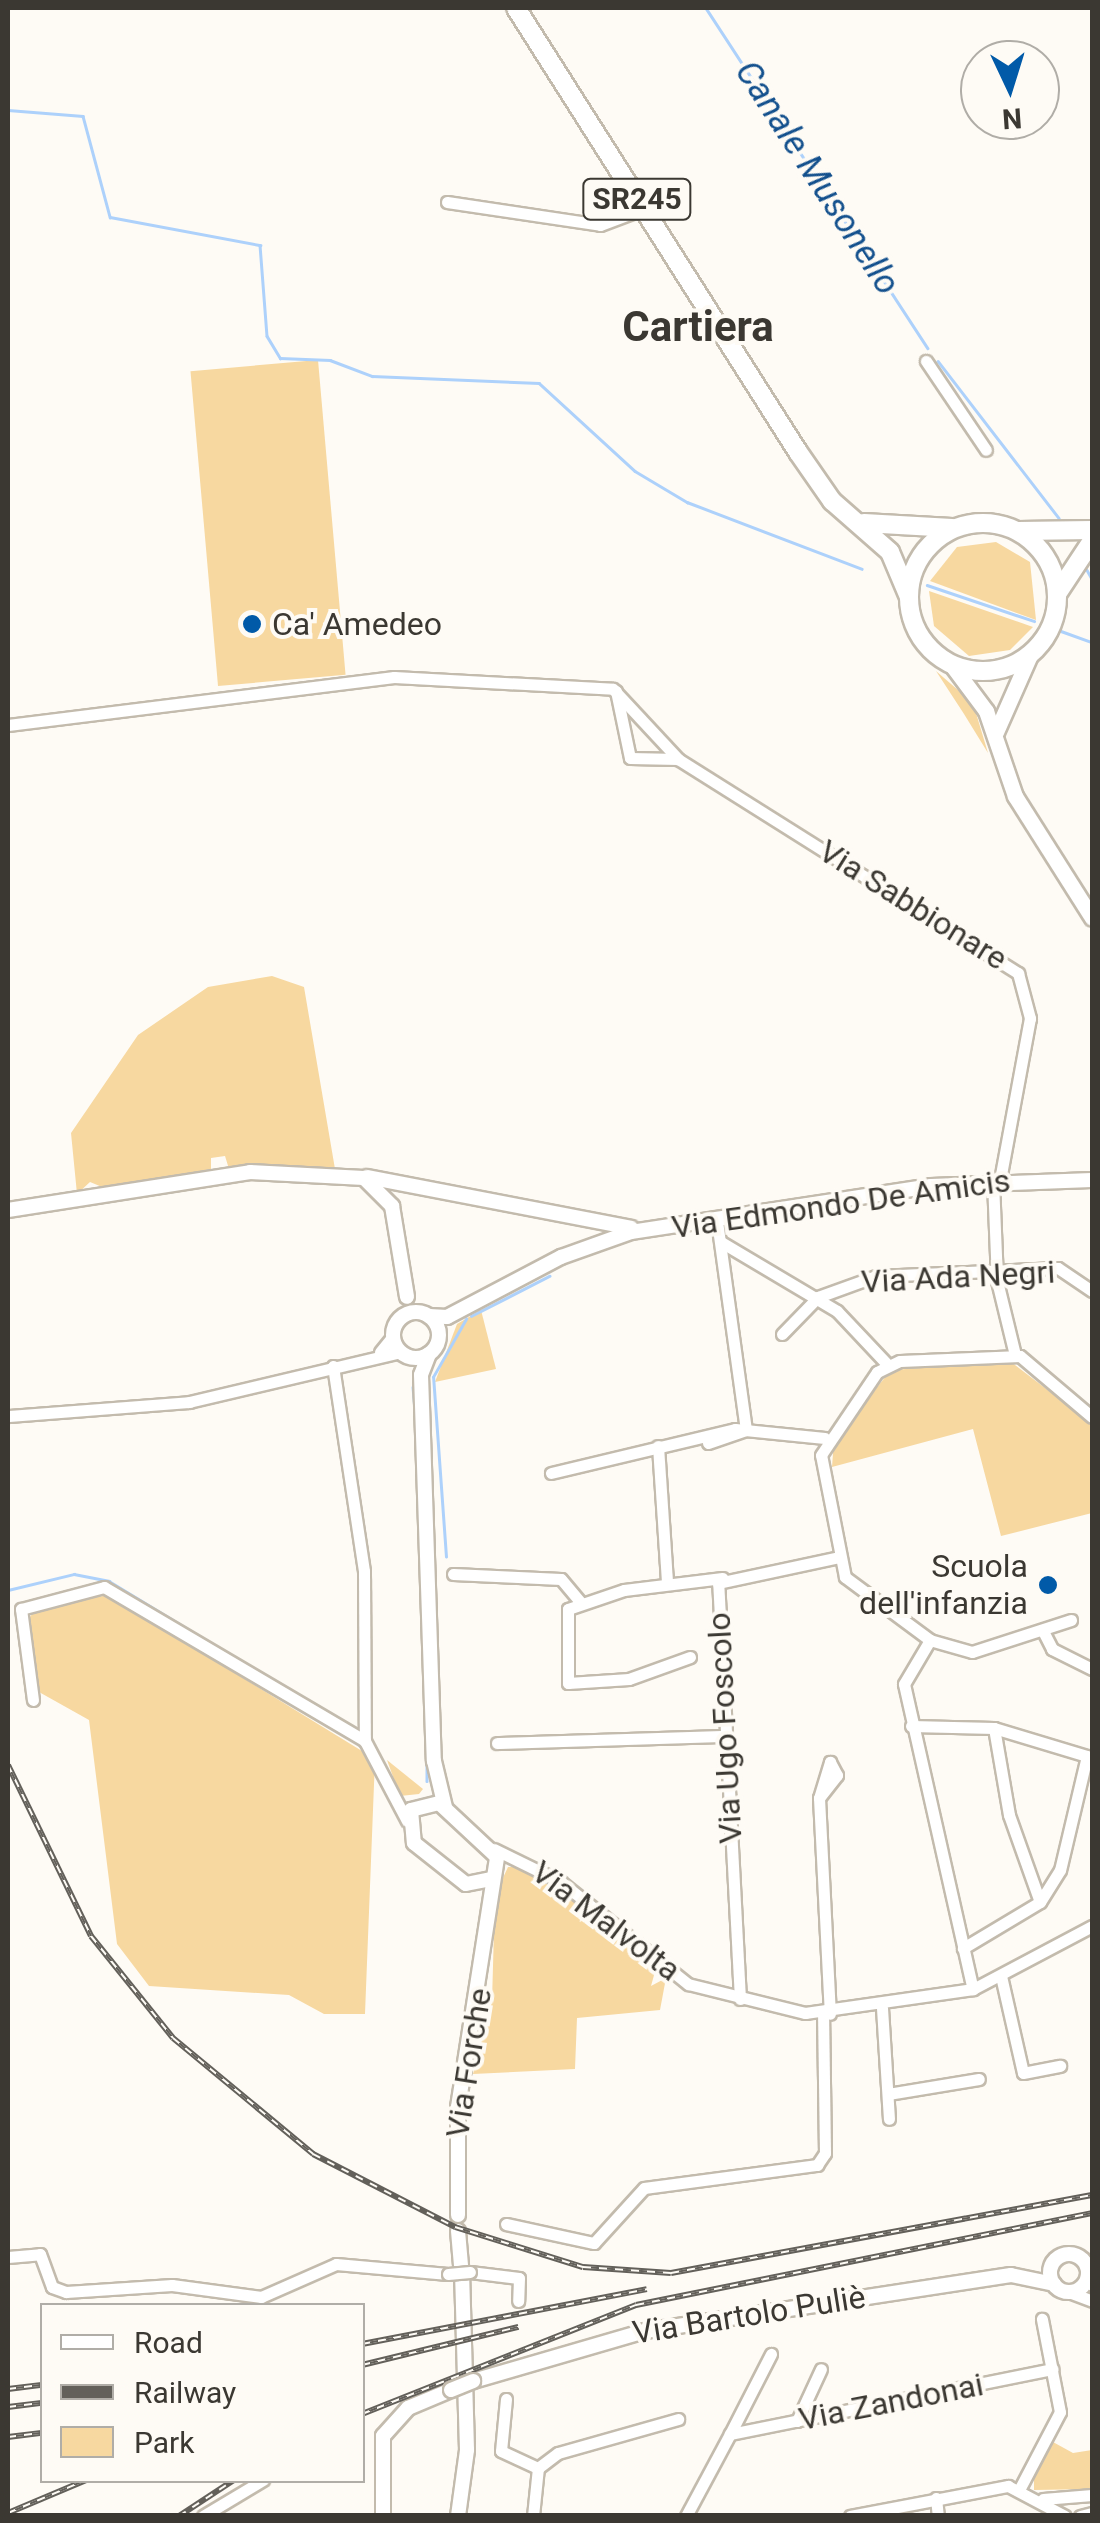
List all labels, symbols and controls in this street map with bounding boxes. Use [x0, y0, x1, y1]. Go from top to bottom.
north arrow [960, 40, 1060, 140]
water label: Canale Musonello [726, 53, 908, 303]
text: N [1001, 101, 1023, 136]
road number: SR245 [582, 174, 692, 224]
district label: Cartiera [622, 302, 774, 352]
place label: Ca' Amedeo [272, 605, 442, 643]
marker: Ca' Amedeo [241, 613, 263, 635]
street label: Via Sabbionare [812, 832, 1014, 978]
street label: Via Edmondo De Amicis [669, 1161, 1013, 1247]
street label: Via Ada Negri [860, 1253, 1056, 1301]
place label: Scuola dell'infanzia [859, 1548, 1028, 1623]
marker: Scuola dell'infanzia [1037, 1574, 1059, 1596]
street label: Via Ugo Foscolo [700, 1611, 750, 1845]
street label: Via Malvolta [524, 1853, 688, 1989]
street label: Via Forche [438, 1985, 500, 2141]
street label: Via Bartolo Puliè [630, 2278, 868, 2352]
legend [40, 2303, 365, 2483]
text: Road [134, 2325, 203, 2360]
street label: Via Zandonai [796, 2365, 986, 2439]
text: Railway [134, 2375, 236, 2410]
text: Park [134, 2425, 194, 2460]

